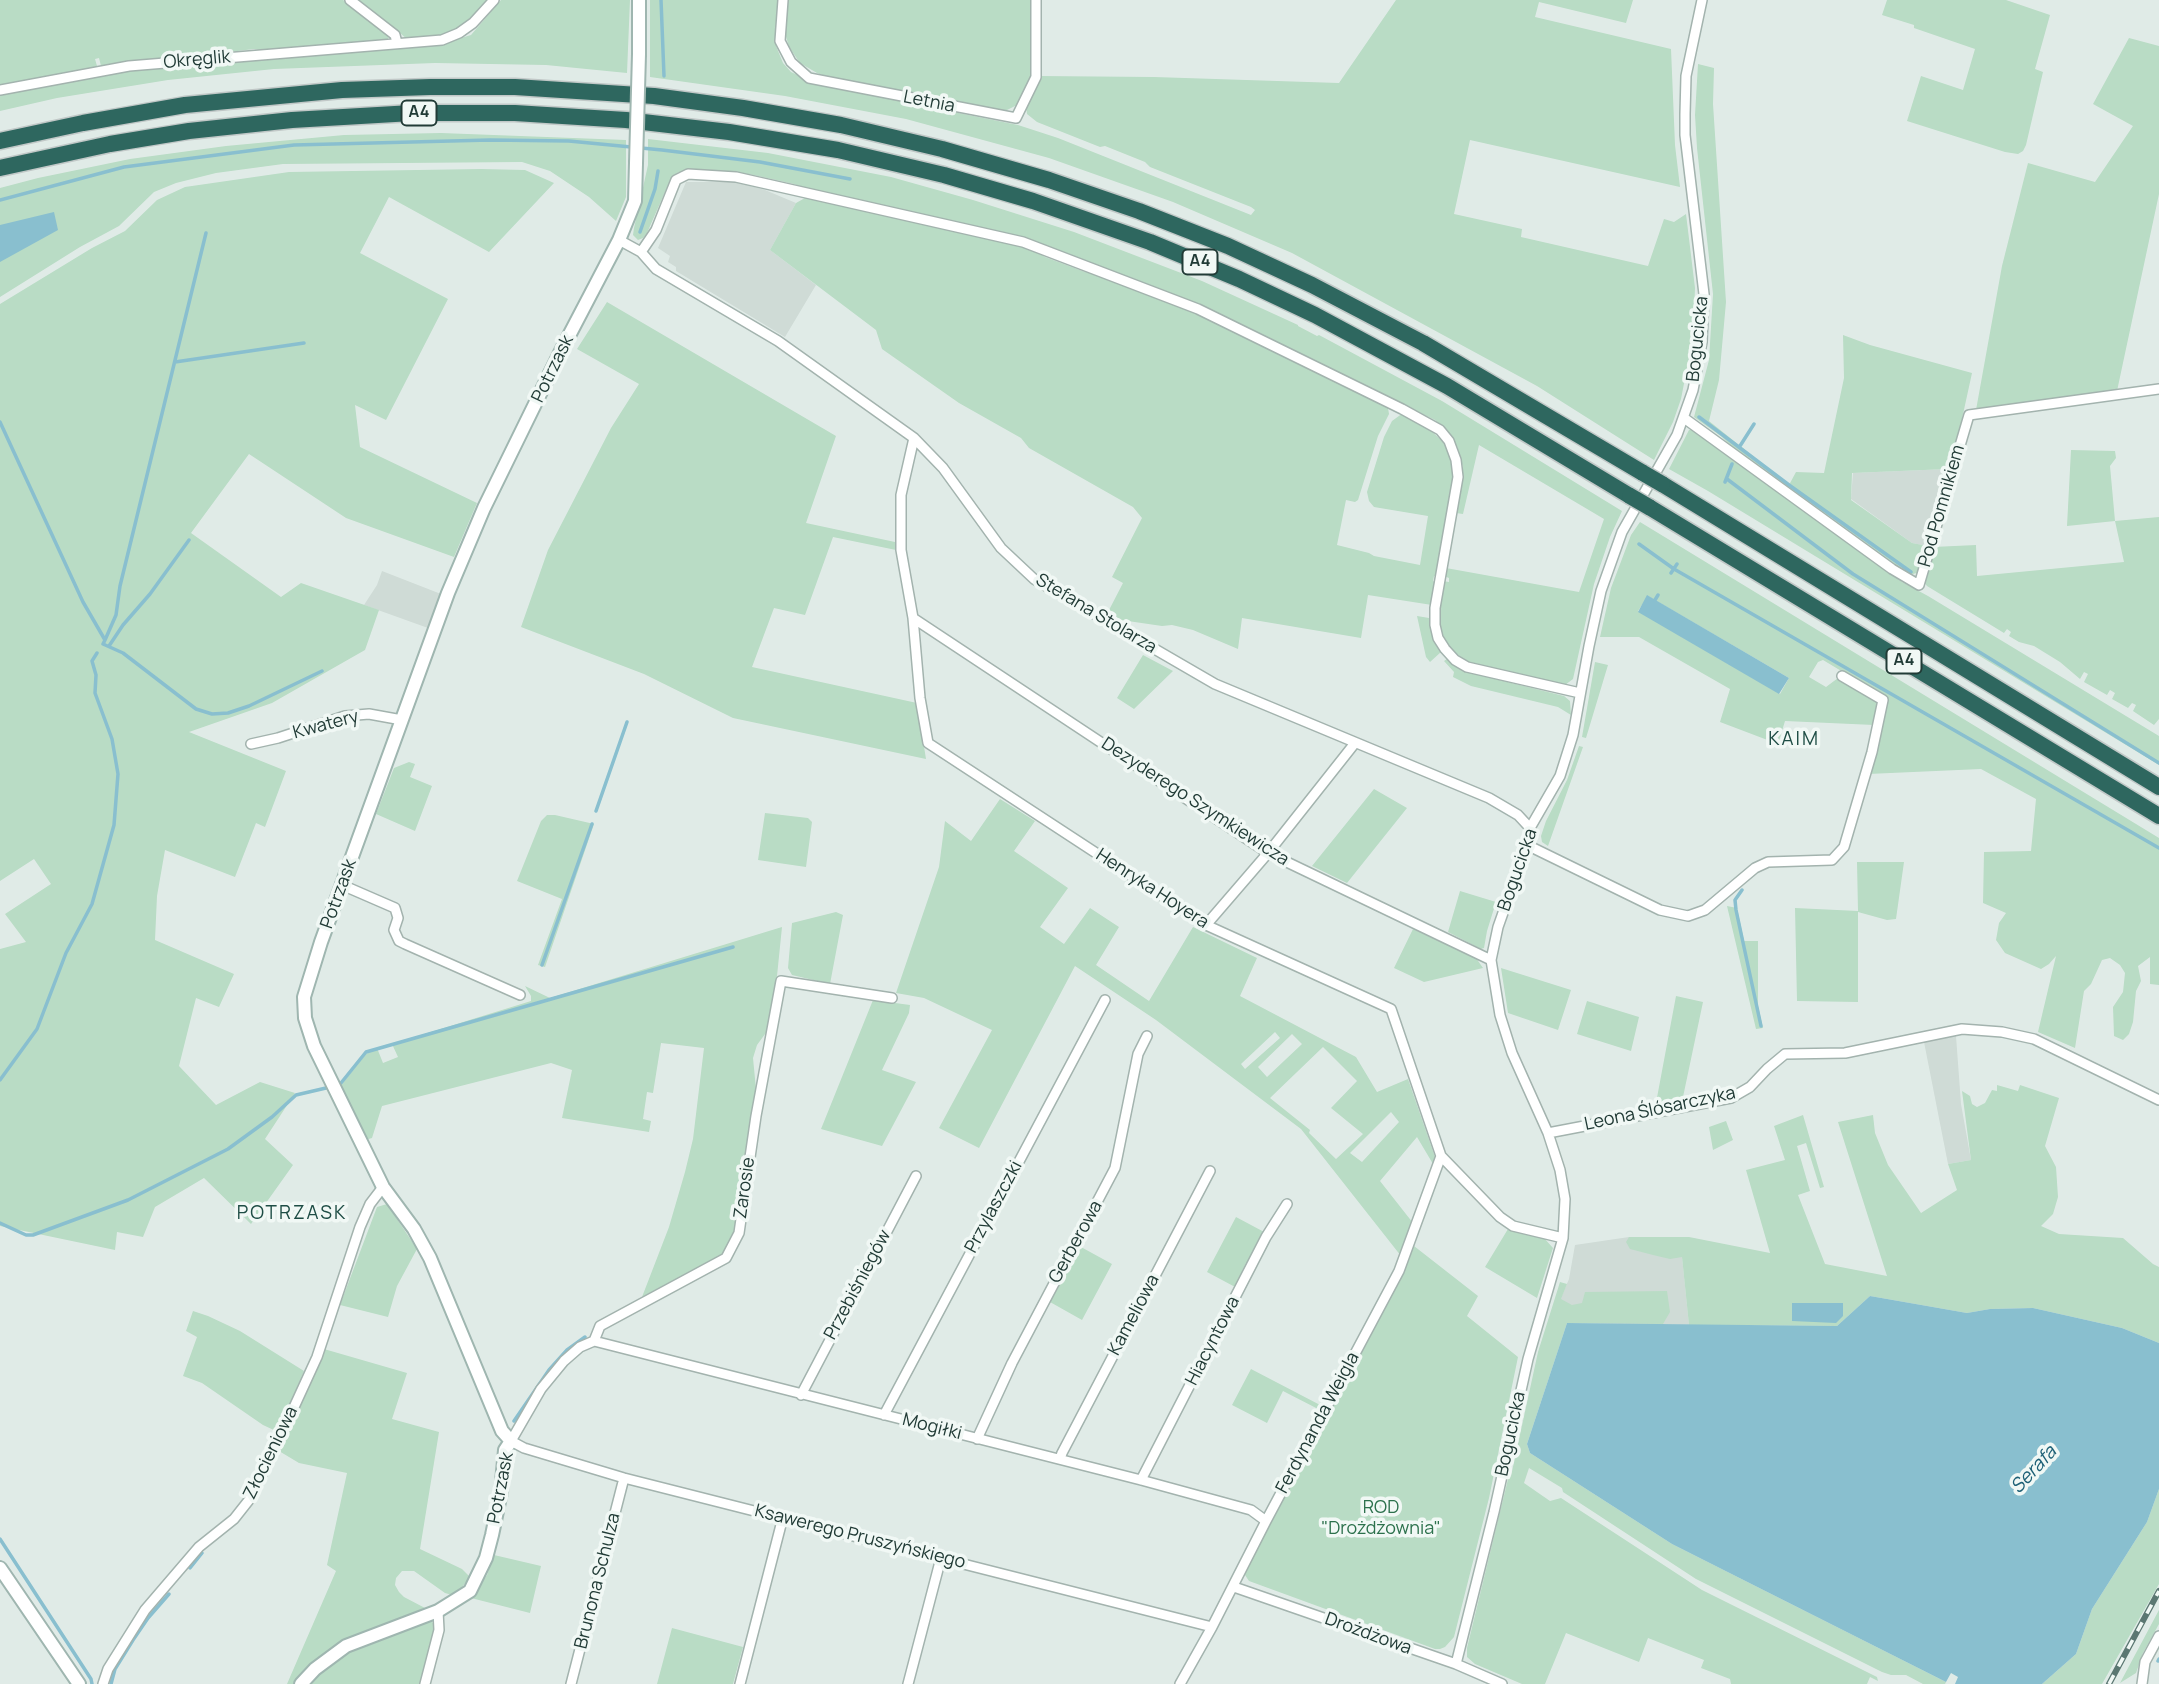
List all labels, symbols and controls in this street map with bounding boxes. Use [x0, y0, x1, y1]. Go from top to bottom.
street label: Okręglik [163, 46, 231, 74]
street label: Letnia [902, 86, 956, 118]
road number: A4 [402, 100, 436, 125]
road number: A4 [1182, 250, 1218, 274]
street label: Bogucicka [1683, 295, 1713, 383]
street label: Potrzask [527, 332, 579, 406]
street label: Pod Pomnikiem [1914, 442, 1970, 570]
street label: Stefana Stolarza [1032, 569, 1160, 659]
road number: A4 [1886, 648, 1922, 674]
street label: Kwatery [291, 706, 361, 744]
district label: KAIM [1769, 729, 1819, 751]
street label: Dezyderego Szymkiewicza [1097, 733, 1293, 871]
street label: Bogucicka [1494, 826, 1542, 914]
street label: Henryka Hoyera [1092, 845, 1212, 933]
street label: Potrzask [316, 856, 362, 932]
street label: Leona Ślósarczyka [1582, 1082, 1738, 1136]
street label: Zarosie [730, 1156, 760, 1220]
street label: Przylaszczki [961, 1157, 1027, 1257]
street label: Gerberowa [1045, 1197, 1107, 1287]
district label: POTRZASK [238, 1203, 346, 1225]
street label: Przebiśniegów [820, 1226, 896, 1344]
street label: Kameliowa [1104, 1271, 1164, 1359]
street label: Hiacyntowa [1181, 1293, 1245, 1389]
street label: Ferdynanda Weigla [1272, 1349, 1364, 1497]
street label: Bogucicka [1492, 1390, 1530, 1478]
street label: Złocieniowa [239, 1403, 303, 1503]
street label: Mogiłki [900, 1409, 964, 1445]
water label: Serafa [2006, 1441, 2062, 1499]
street label: Potrzask [483, 1450, 519, 1526]
park label: ROD "Drożdżownia" [1321, 1497, 1441, 1540]
street label: Ksawerego Pruszyńskiego [752, 1500, 968, 1574]
street label: Brunona Schulza [571, 1511, 625, 1651]
street label: Drożdżowa [1322, 1608, 1414, 1660]

